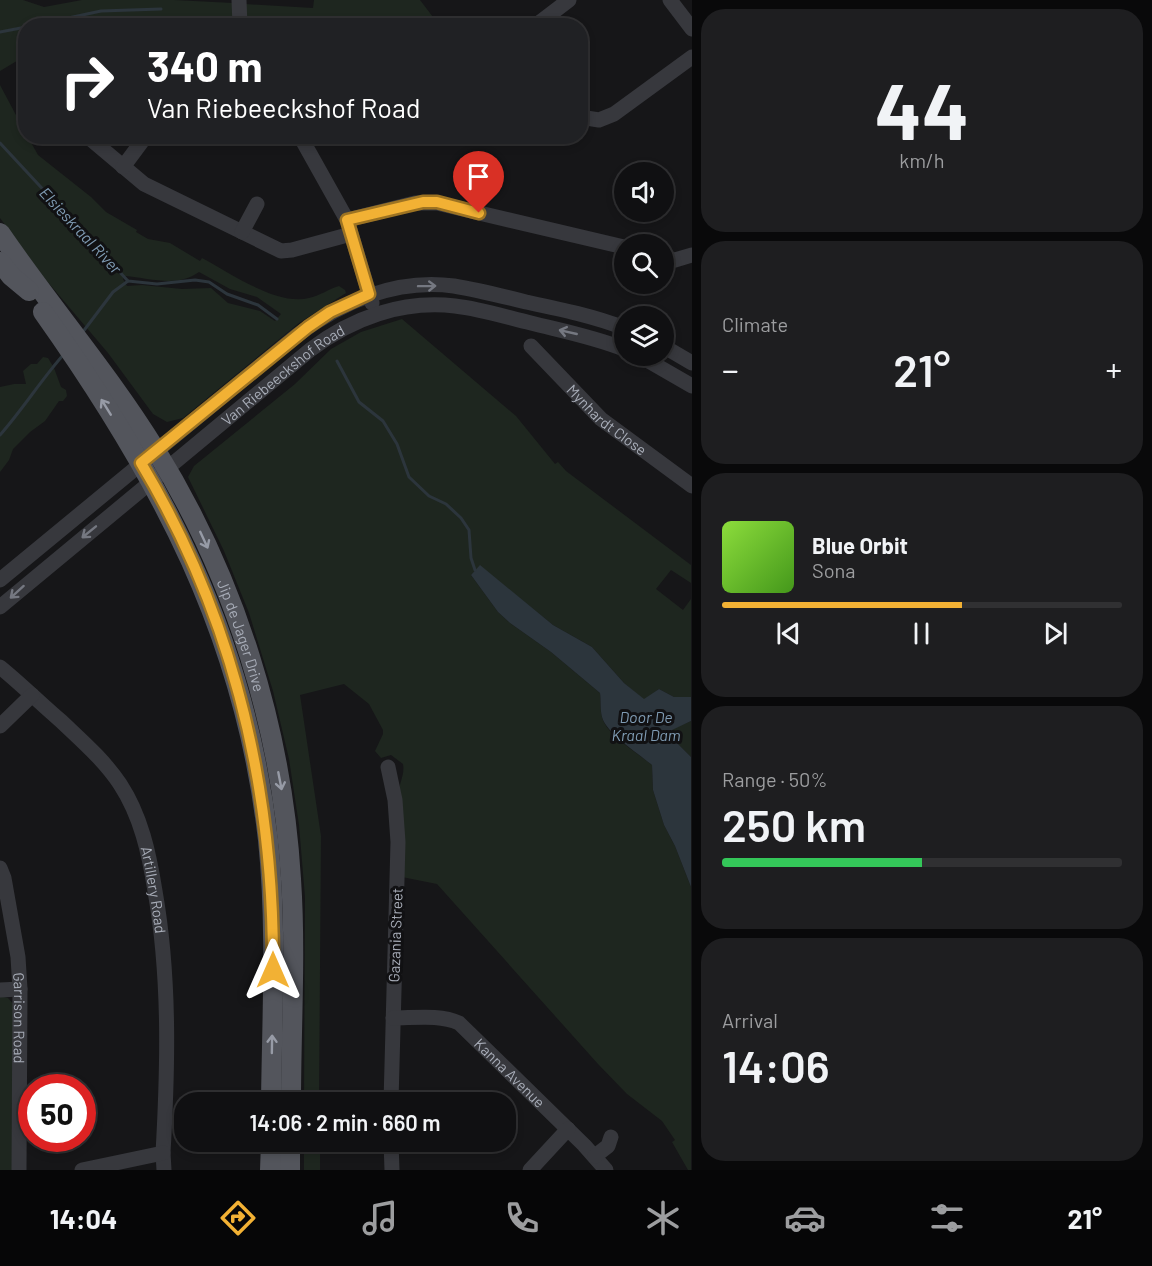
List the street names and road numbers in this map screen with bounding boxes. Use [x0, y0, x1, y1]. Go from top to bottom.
street label: Van Riebeeckshof Road [217, 321, 347, 429]
street label: Mynhardt Close [563, 380, 650, 459]
street label: Jip de Jager Drive [214, 577, 269, 693]
street label: Artillery Road [137, 844, 170, 934]
street label: Gazania Street [384, 887, 406, 983]
street label: Garrison Road [10, 972, 29, 1064]
street label: Kanna Avenue [471, 1034, 549, 1111]

